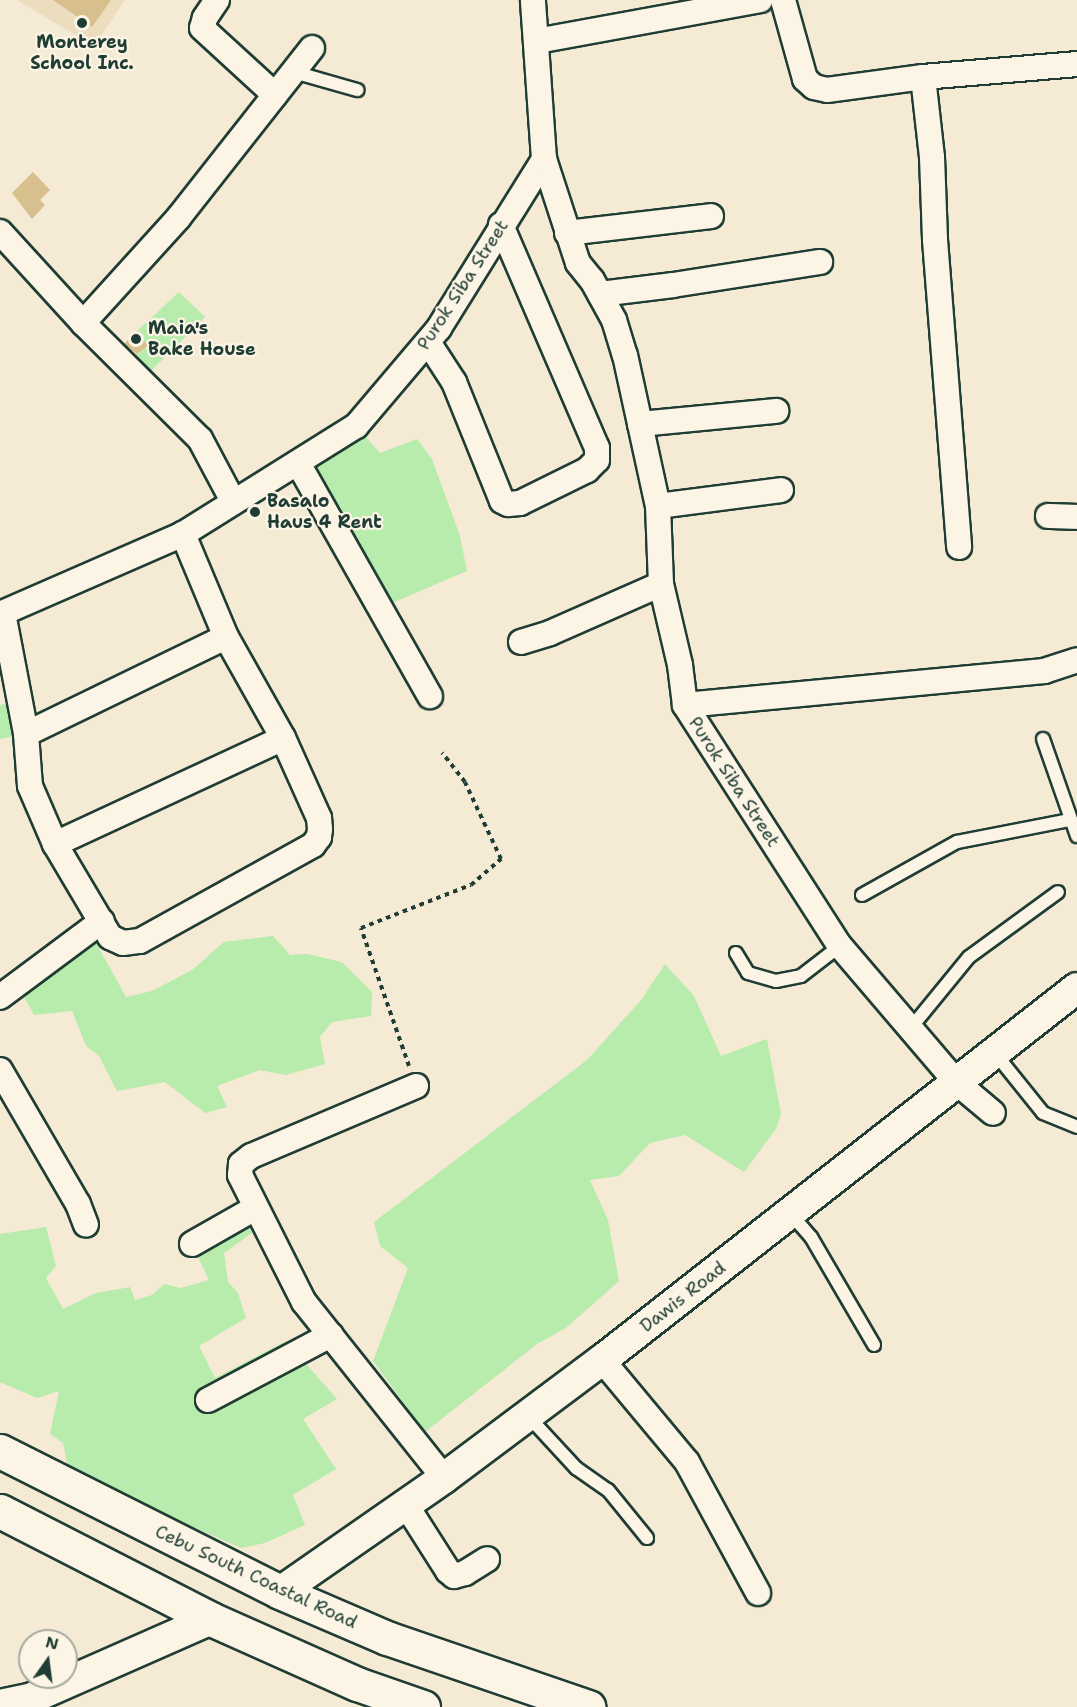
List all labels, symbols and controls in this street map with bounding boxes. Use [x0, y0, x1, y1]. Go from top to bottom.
marker: Monterey School Inc. [75, 16, 89, 30]
place label: Monterey School Inc. [30, 32, 134, 74]
street label: Purok Siba Street [413, 216, 513, 354]
place label: Maia's Bake House [148, 318, 256, 360]
marker: Maia's Bake House [129, 332, 143, 346]
place label: Basalo Haus 4 Rent [267, 491, 382, 534]
marker: Basalo Haus 4 Rent [248, 505, 262, 519]
street label: Purok Siba Street [684, 713, 784, 851]
street label: Dawis Road [636, 1257, 730, 1337]
street label: Cebu South Coastal Road [152, 1521, 360, 1633]
north arrow [18, 1629, 78, 1689]
text: N [43, 1631, 61, 1655]

